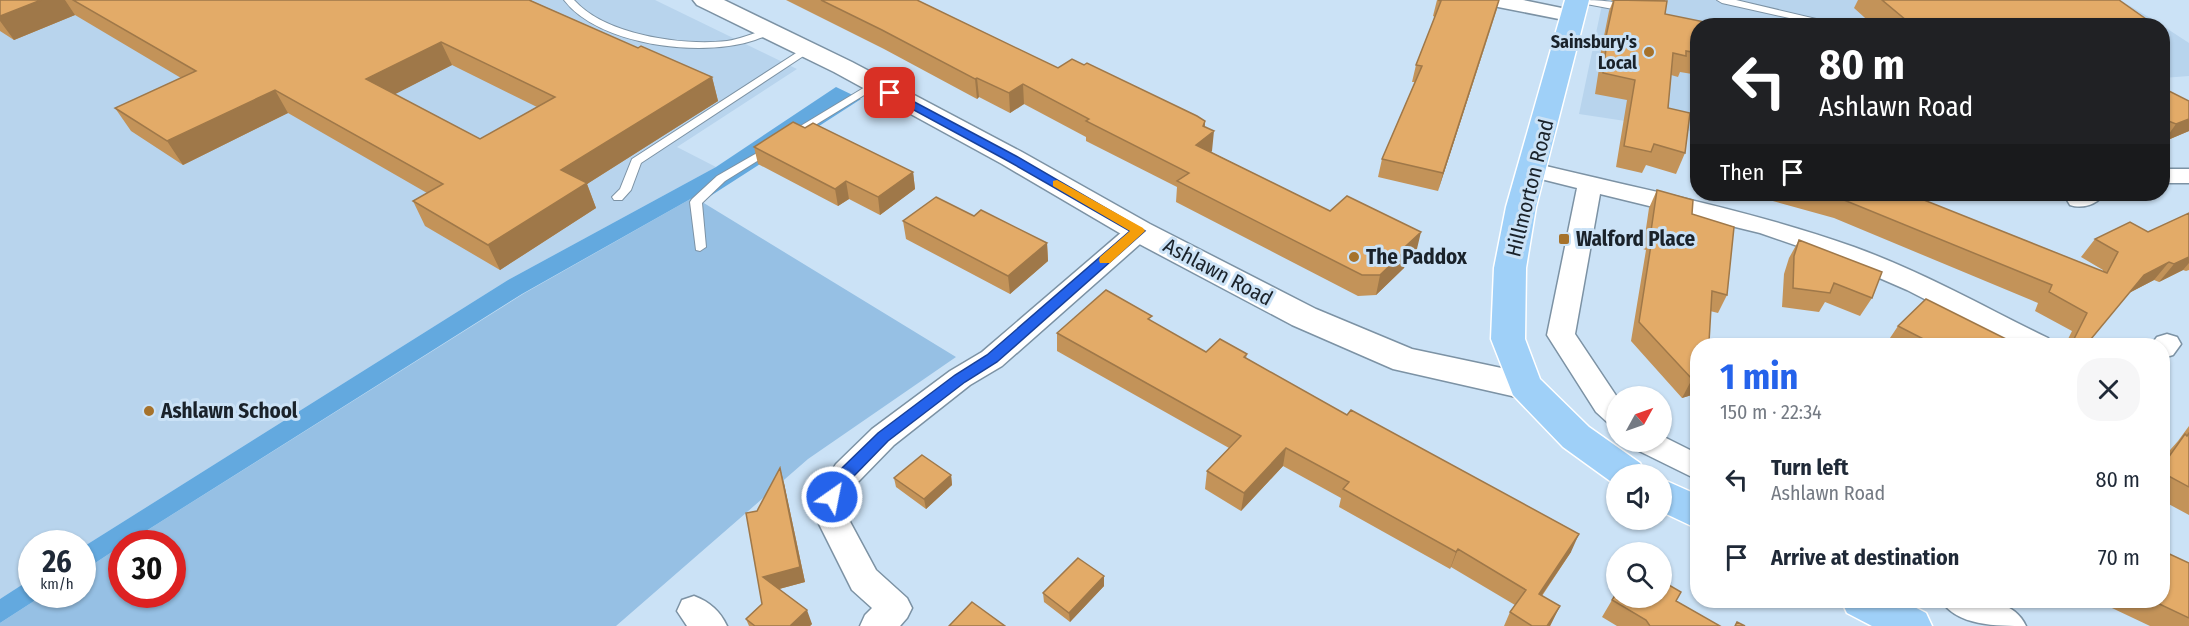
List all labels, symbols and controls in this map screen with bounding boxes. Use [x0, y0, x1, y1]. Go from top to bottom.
place label: Sainsbury's Local [1551, 31, 1637, 74]
text: 80 m [1819, 40, 1905, 90]
icon: left [1720, 42, 1798, 120]
marker: Sainsbury's Local [1642, 45, 1656, 59]
pin [864, 67, 915, 118]
icon: arrive [873, 76, 906, 109]
text: Ashlawn Road [1819, 91, 1973, 123]
street label: Hillmorton Road [1500, 117, 1560, 259]
icon: arrive [1776, 156, 1809, 189]
text: Then [1720, 159, 1764, 186]
place label: Walford Place [1576, 226, 1695, 252]
street label: Ashlawn Road [1159, 232, 1277, 312]
marker: Walford Place [1557, 232, 1571, 246]
place label: The Paddox [1366, 244, 1468, 270]
marker: The Paddox [1347, 250, 1361, 264]
text: 1 min [1720, 355, 1798, 399]
button: close [2077, 358, 2140, 421]
north arrow [1606, 386, 1672, 452]
map controls [1606, 386, 1672, 608]
place label: Ashlawn School [160, 398, 298, 424]
text: 150 m · 22:34 [1720, 400, 1822, 424]
marker: Ashlawn School [142, 404, 156, 418]
text: Turn left [1771, 454, 1849, 481]
icon: left [1720, 463, 1753, 496]
button: sound [1606, 464, 1672, 530]
position arrow [800, 465, 864, 529]
text: 80 m [2095, 466, 2140, 493]
text: Ashlawn Road [1771, 481, 1885, 505]
speed limit sign: 30 [108, 530, 186, 608]
icon: arrive [1720, 541, 1753, 574]
button: search [1606, 542, 1672, 608]
text: 26 [42, 544, 72, 580]
text: Arrive at destination [1771, 544, 1959, 571]
text: 70 m [2098, 544, 2140, 571]
text: km/h [40, 575, 74, 593]

